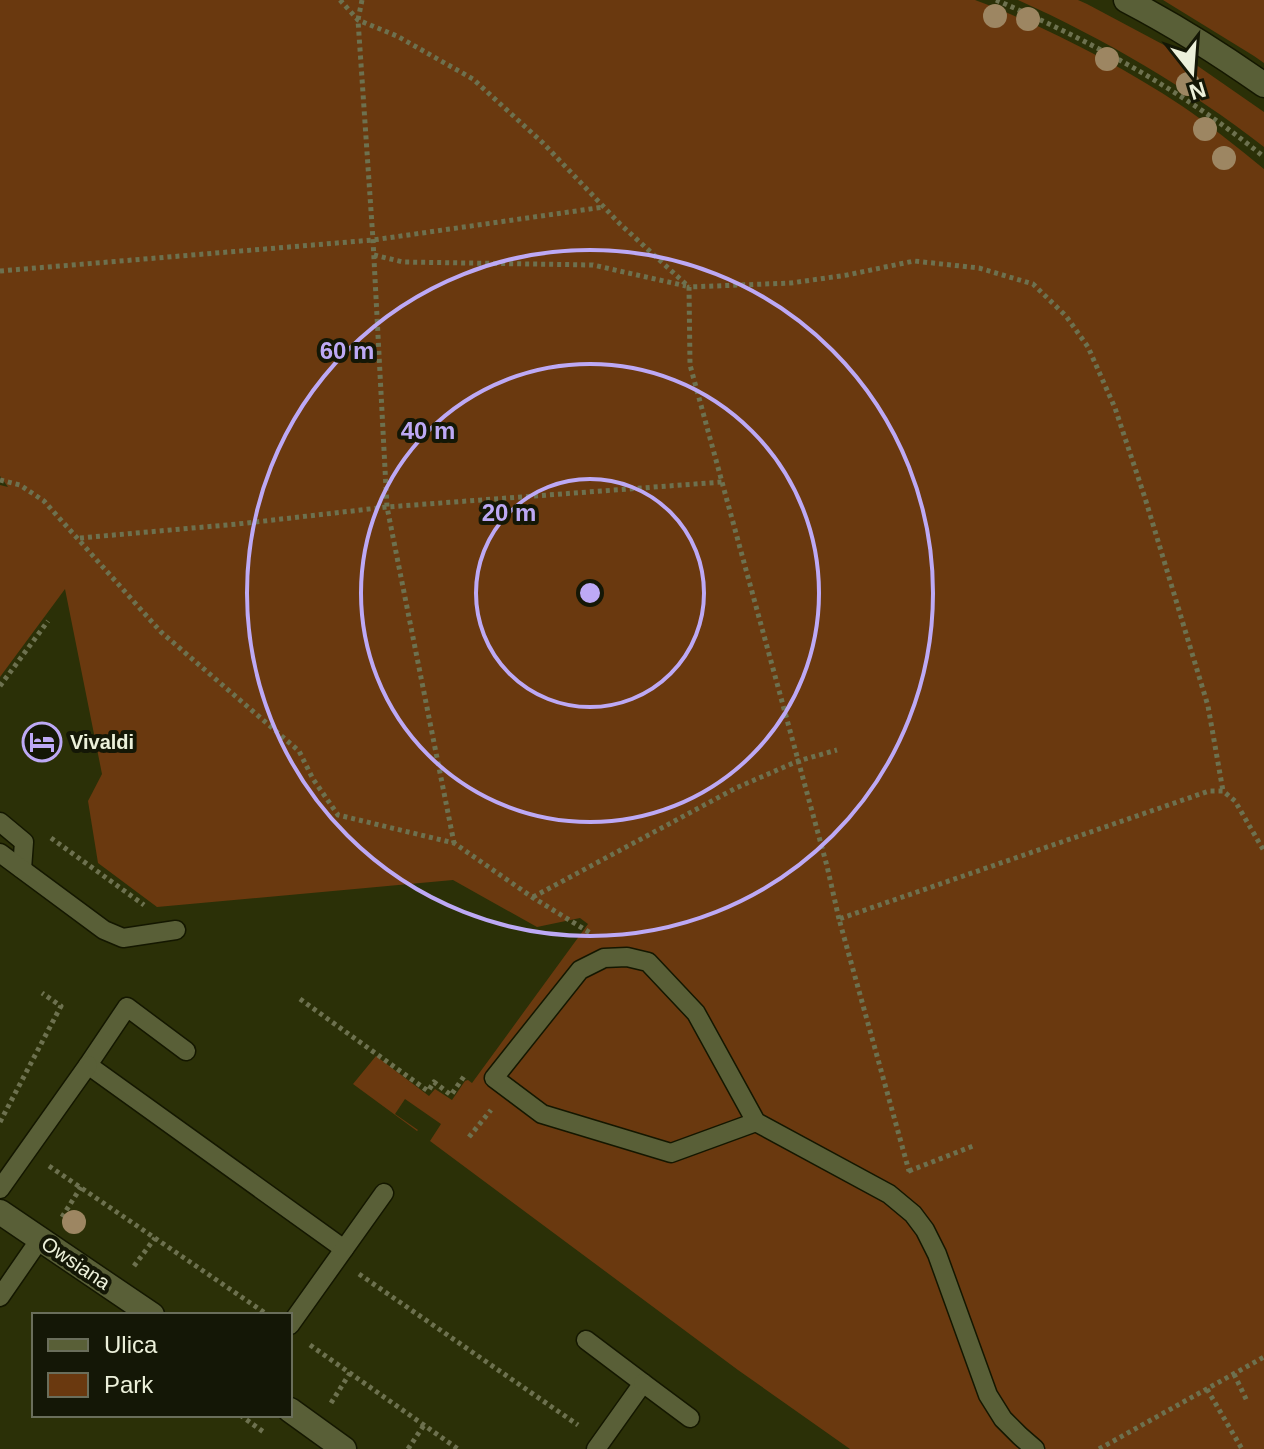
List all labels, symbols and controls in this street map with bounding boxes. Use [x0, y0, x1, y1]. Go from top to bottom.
north arrow [1152, 32, 1232, 112]
text: N [1186, 76, 1209, 105]
text: 60 m [320, 337, 374, 364]
text: 40 m [401, 417, 455, 444]
text: 20 m [482, 499, 536, 526]
centre of rings [576, 579, 604, 607]
hotel icon: Vivaldi [21, 721, 63, 763]
place label: Vivaldi [70, 731, 134, 753]
street label: Owsiana [38, 1232, 115, 1294]
legend [32, 1313, 292, 1417]
text: Ulica [104, 1331, 158, 1358]
text: Park [104, 1371, 154, 1398]

